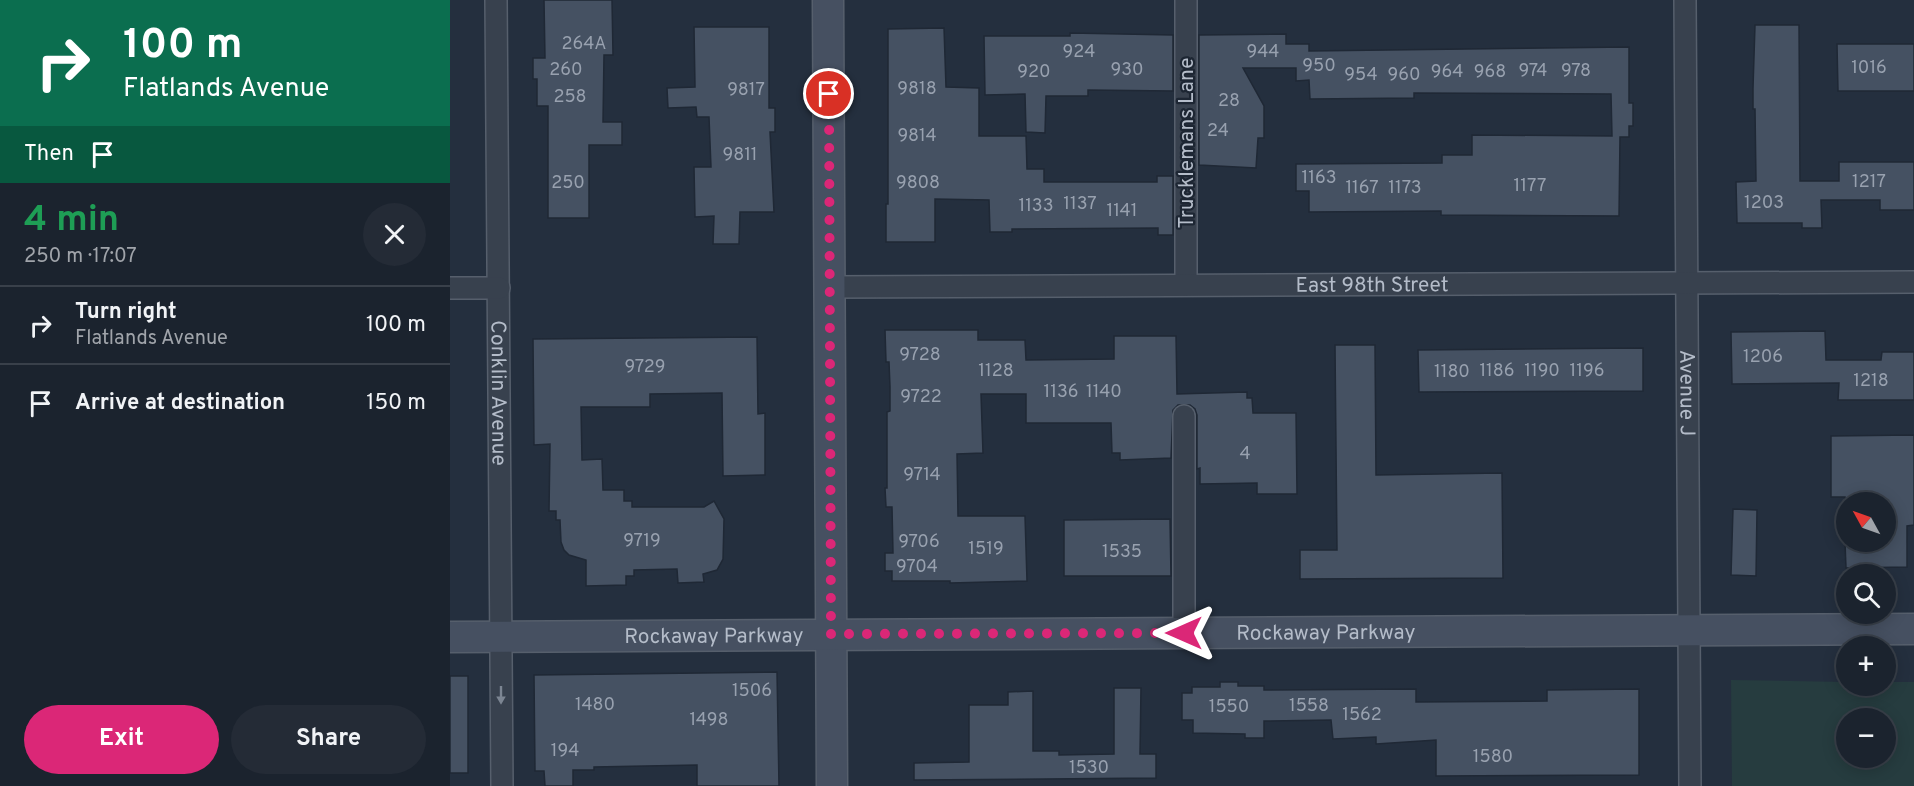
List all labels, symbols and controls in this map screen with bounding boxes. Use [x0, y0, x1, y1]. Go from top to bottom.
text: 100 m [123, 20, 242, 73]
icon: right [24, 24, 102, 102]
house number: 264A [562, 33, 606, 56]
house number: 924 [1063, 41, 1095, 64]
house number: 944 [1246, 41, 1280, 64]
house number: 950 [1302, 55, 1336, 78]
street label: Trucklemans Lane [1174, 57, 1201, 229]
house number: 1016 [1851, 57, 1887, 80]
house number: 260 [549, 59, 583, 82]
house number: 930 [1111, 59, 1143, 82]
house number: 974 [1519, 60, 1547, 83]
house number: 978 [1561, 60, 1591, 83]
house number: 920 [1017, 61, 1051, 84]
house number: 964 [1431, 61, 1463, 84]
house number: 968 [1474, 61, 1506, 84]
house number: 954 [1344, 64, 1378, 87]
house number: 960 [1387, 64, 1421, 87]
pin [803, 68, 854, 119]
text: Flatlands Avenue [123, 72, 329, 106]
icon: arrive [812, 77, 845, 110]
house number: 9818 [897, 78, 937, 101]
house number: 9817 [727, 79, 765, 102]
house number: 258 [553, 86, 587, 109]
house number: 28 [1218, 90, 1240, 113]
house number: 24 [1207, 120, 1229, 143]
house number: 9814 [897, 125, 937, 148]
icon: arrive [86, 138, 119, 171]
text: Then [24, 141, 74, 168]
house number: 9811 [722, 144, 758, 167]
house number: 1163 [1301, 167, 1337, 190]
house number: 1217 [1852, 171, 1886, 194]
house number: 250 [551, 172, 585, 195]
house number: 9808 [896, 172, 940, 195]
house number: 1177 [1514, 175, 1546, 198]
house number: 1167 [1345, 177, 1379, 200]
house number: 1173 [1388, 177, 1422, 200]
house number: 1203 [1744, 192, 1784, 215]
house number: 1137 [1063, 193, 1097, 216]
house number: 1133 [1018, 195, 1054, 218]
text: 4 min [24, 198, 119, 244]
house number: 1141 [1107, 200, 1137, 223]
button: close [363, 203, 426, 266]
text: 250 m · 17:07 [24, 244, 137, 270]
street label: East 98th Street [1295, 272, 1449, 300]
text: Turn right [75, 299, 177, 326]
icon: right [24, 309, 57, 342]
text: 100 m [366, 312, 426, 339]
street label: Conklin Avenue [483, 320, 512, 466]
text: Flatlands Avenue [75, 326, 228, 352]
house number: 9728 [899, 344, 941, 367]
house number: 1206 [1743, 346, 1783, 369]
street label: Avenue J [1672, 350, 1700, 436]
house number: 9729 [624, 356, 666, 379]
house number: 1128 [978, 360, 1014, 383]
house number: 1186 [1479, 360, 1515, 383]
house number: 1190 [1524, 360, 1560, 383]
house number: 1196 [1570, 360, 1604, 383]
house number: 1180 [1434, 361, 1470, 384]
house number: 1218 [1853, 370, 1889, 393]
house number: 1136 [1043, 381, 1079, 404]
house number: 1140 [1086, 381, 1122, 404]
house number: 9722 [900, 386, 942, 409]
icon: arrive [24, 387, 57, 420]
text: Arrive at destination [75, 390, 285, 417]
text: 150 m [366, 390, 426, 417]
house number: 4 [1239, 443, 1251, 466]
house number: 9714 [903, 464, 941, 487]
north arrow [1836, 492, 1896, 552]
map controls [1836, 492, 1896, 768]
house number: 9719 [623, 530, 661, 553]
house number: 9706 [898, 531, 940, 554]
house number: 1519 [968, 538, 1004, 561]
house number: 1535 [1102, 541, 1142, 564]
house number: 9704 [896, 556, 938, 579]
button: search [1836, 564, 1896, 624]
position arrow [1152, 601, 1216, 665]
street label: Rockaway Parkway [1236, 620, 1416, 648]
street label: Rockaway Parkway [624, 623, 804, 651]
button: + [1836, 636, 1896, 696]
house number: 1506 [732, 680, 772, 703]
one-way arrow [496, 685, 506, 704]
house number: 1480 [575, 694, 615, 717]
house number: 1558 [1289, 695, 1329, 718]
house number: 1550 [1209, 696, 1249, 719]
house number: 1562 [1342, 704, 1382, 727]
button: Exit [24, 705, 219, 774]
button: Share [231, 705, 426, 774]
button: − [1836, 708, 1896, 768]
house number: 1498 [689, 709, 729, 732]
house number: 194 [551, 740, 579, 763]
house number: 1580 [1473, 746, 1513, 769]
house number: 1530 [1069, 757, 1109, 780]

